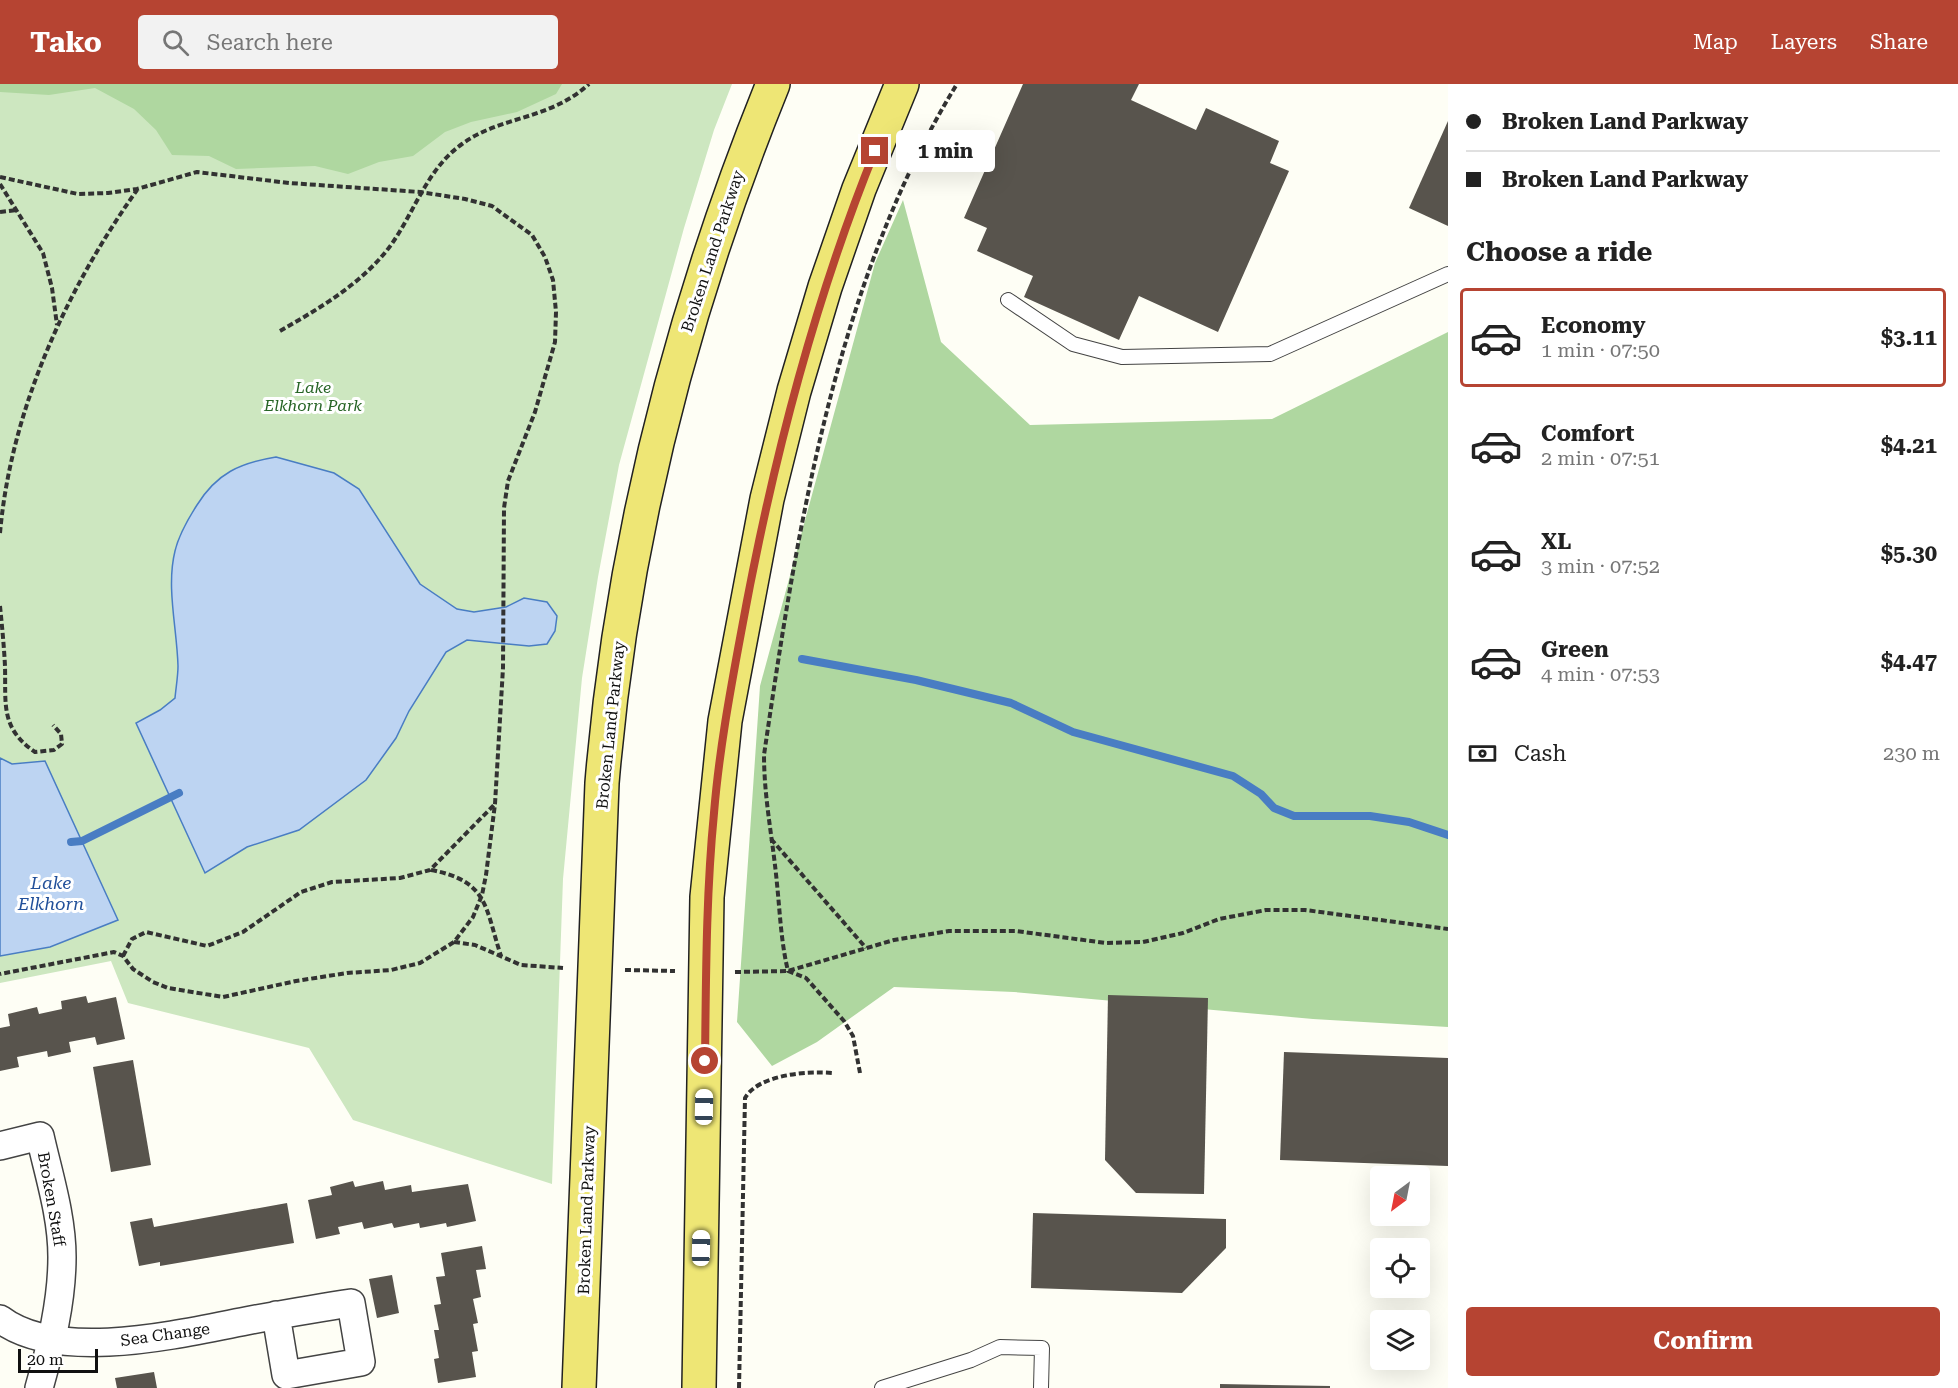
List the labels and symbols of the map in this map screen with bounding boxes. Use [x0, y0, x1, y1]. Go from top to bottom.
callout: 1 min [896, 130, 995, 172]
route end [861, 137, 888, 164]
street label: Broken Land Parkway [677, 167, 748, 334]
park label: Lake Elkhorn Park [263, 378, 362, 415]
street label: Broken Land Parkway [592, 640, 629, 810]
water label: Lake Elkhorn [17, 872, 84, 914]
route start [691, 1047, 718, 1074]
car [695, 1089, 713, 1125]
street label: Broken Land Parkway [574, 1125, 599, 1295]
street label: Broken Staff [34, 1150, 69, 1248]
north arrow [1370, 1166, 1430, 1226]
car [692, 1230, 710, 1266]
street label: Sea Change [119, 1319, 211, 1350]
scale bar [18, 1346, 98, 1374]

